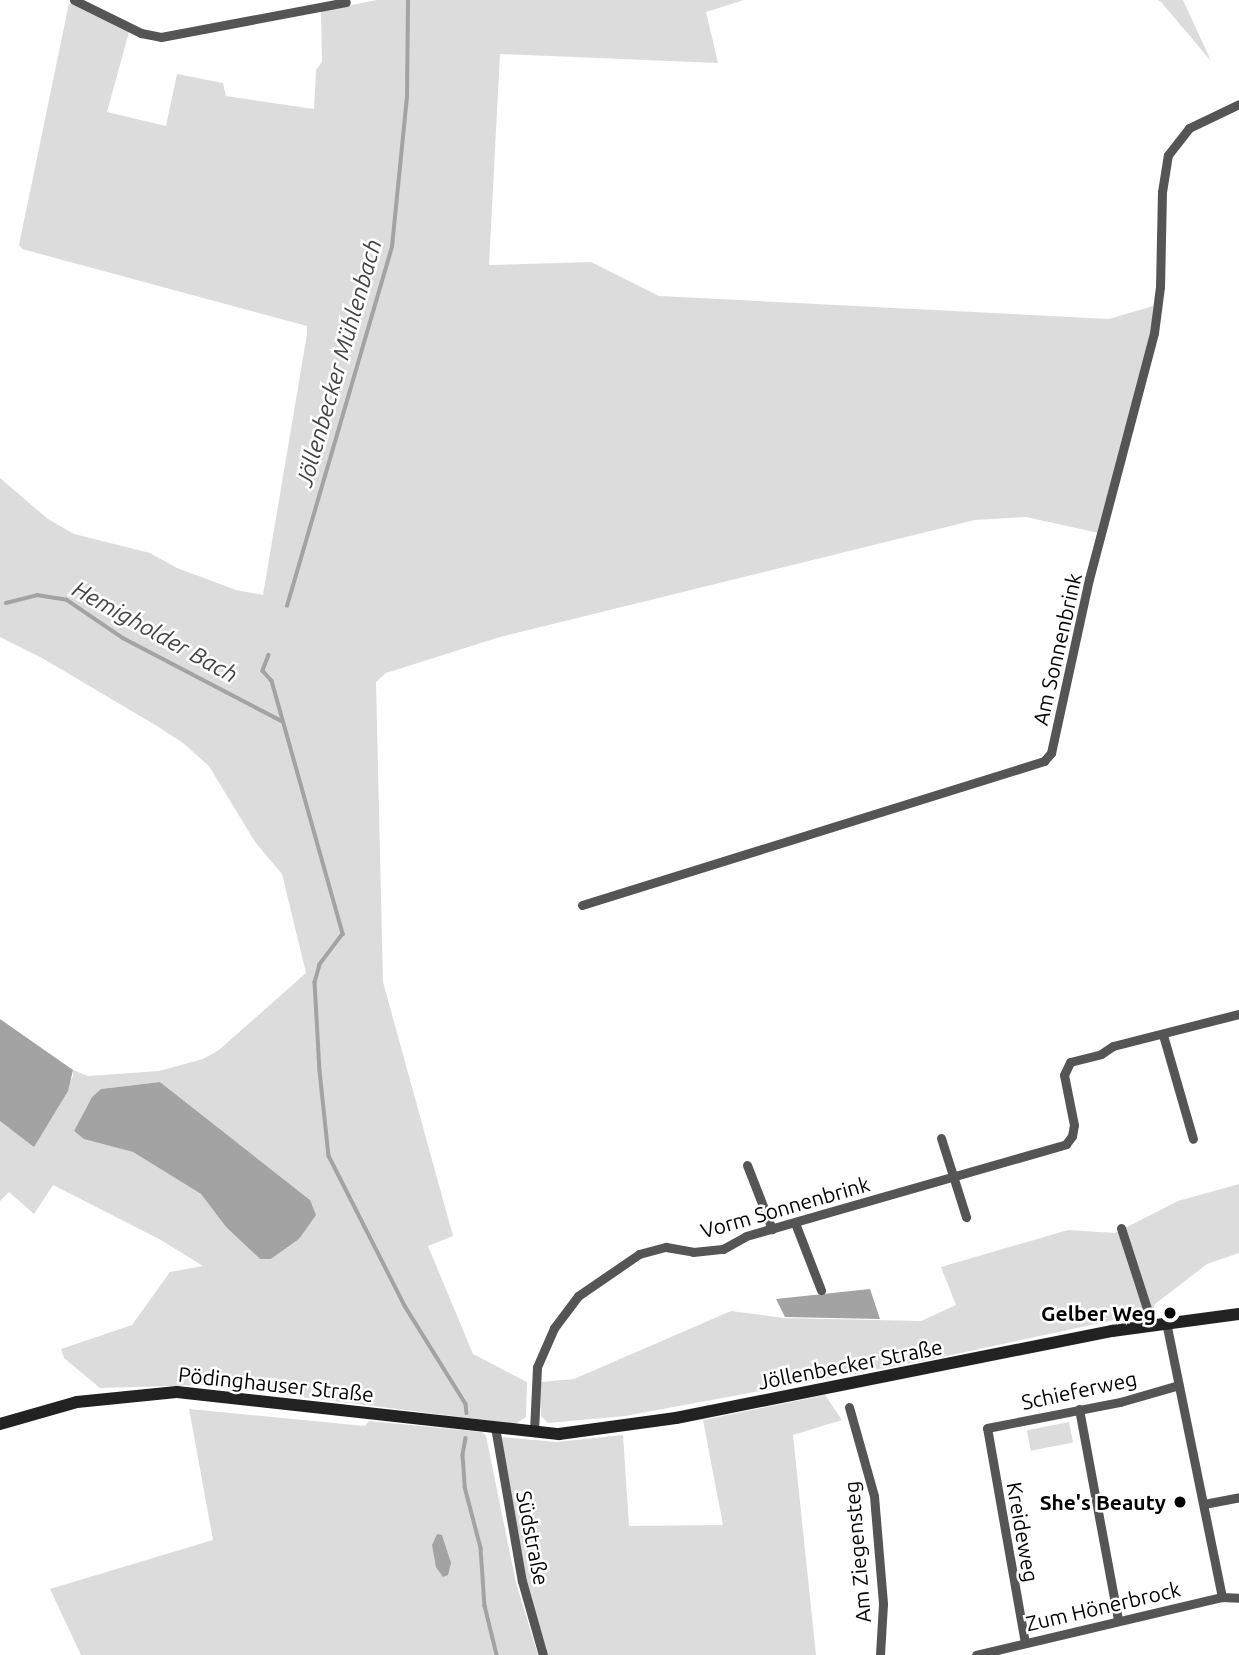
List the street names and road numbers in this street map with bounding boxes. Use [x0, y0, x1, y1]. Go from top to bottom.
street label: Am Sonnenbrink [1027, 570, 1087, 728]
street label: Vorm Sonnenbrink [698, 1171, 872, 1243]
street label: Jöllenbecker Straße [755, 1334, 945, 1394]
street label: Pödinghauser Straße [177, 1361, 375, 1407]
street label: Schieferweg [1019, 1365, 1139, 1415]
street label: Am Ziegensteg [838, 1480, 876, 1624]
street label: Kreideweg [1002, 1480, 1044, 1584]
street label: Südstraße [512, 1489, 554, 1587]
street label: Zum Hönerbrock [1023, 1576, 1183, 1636]

